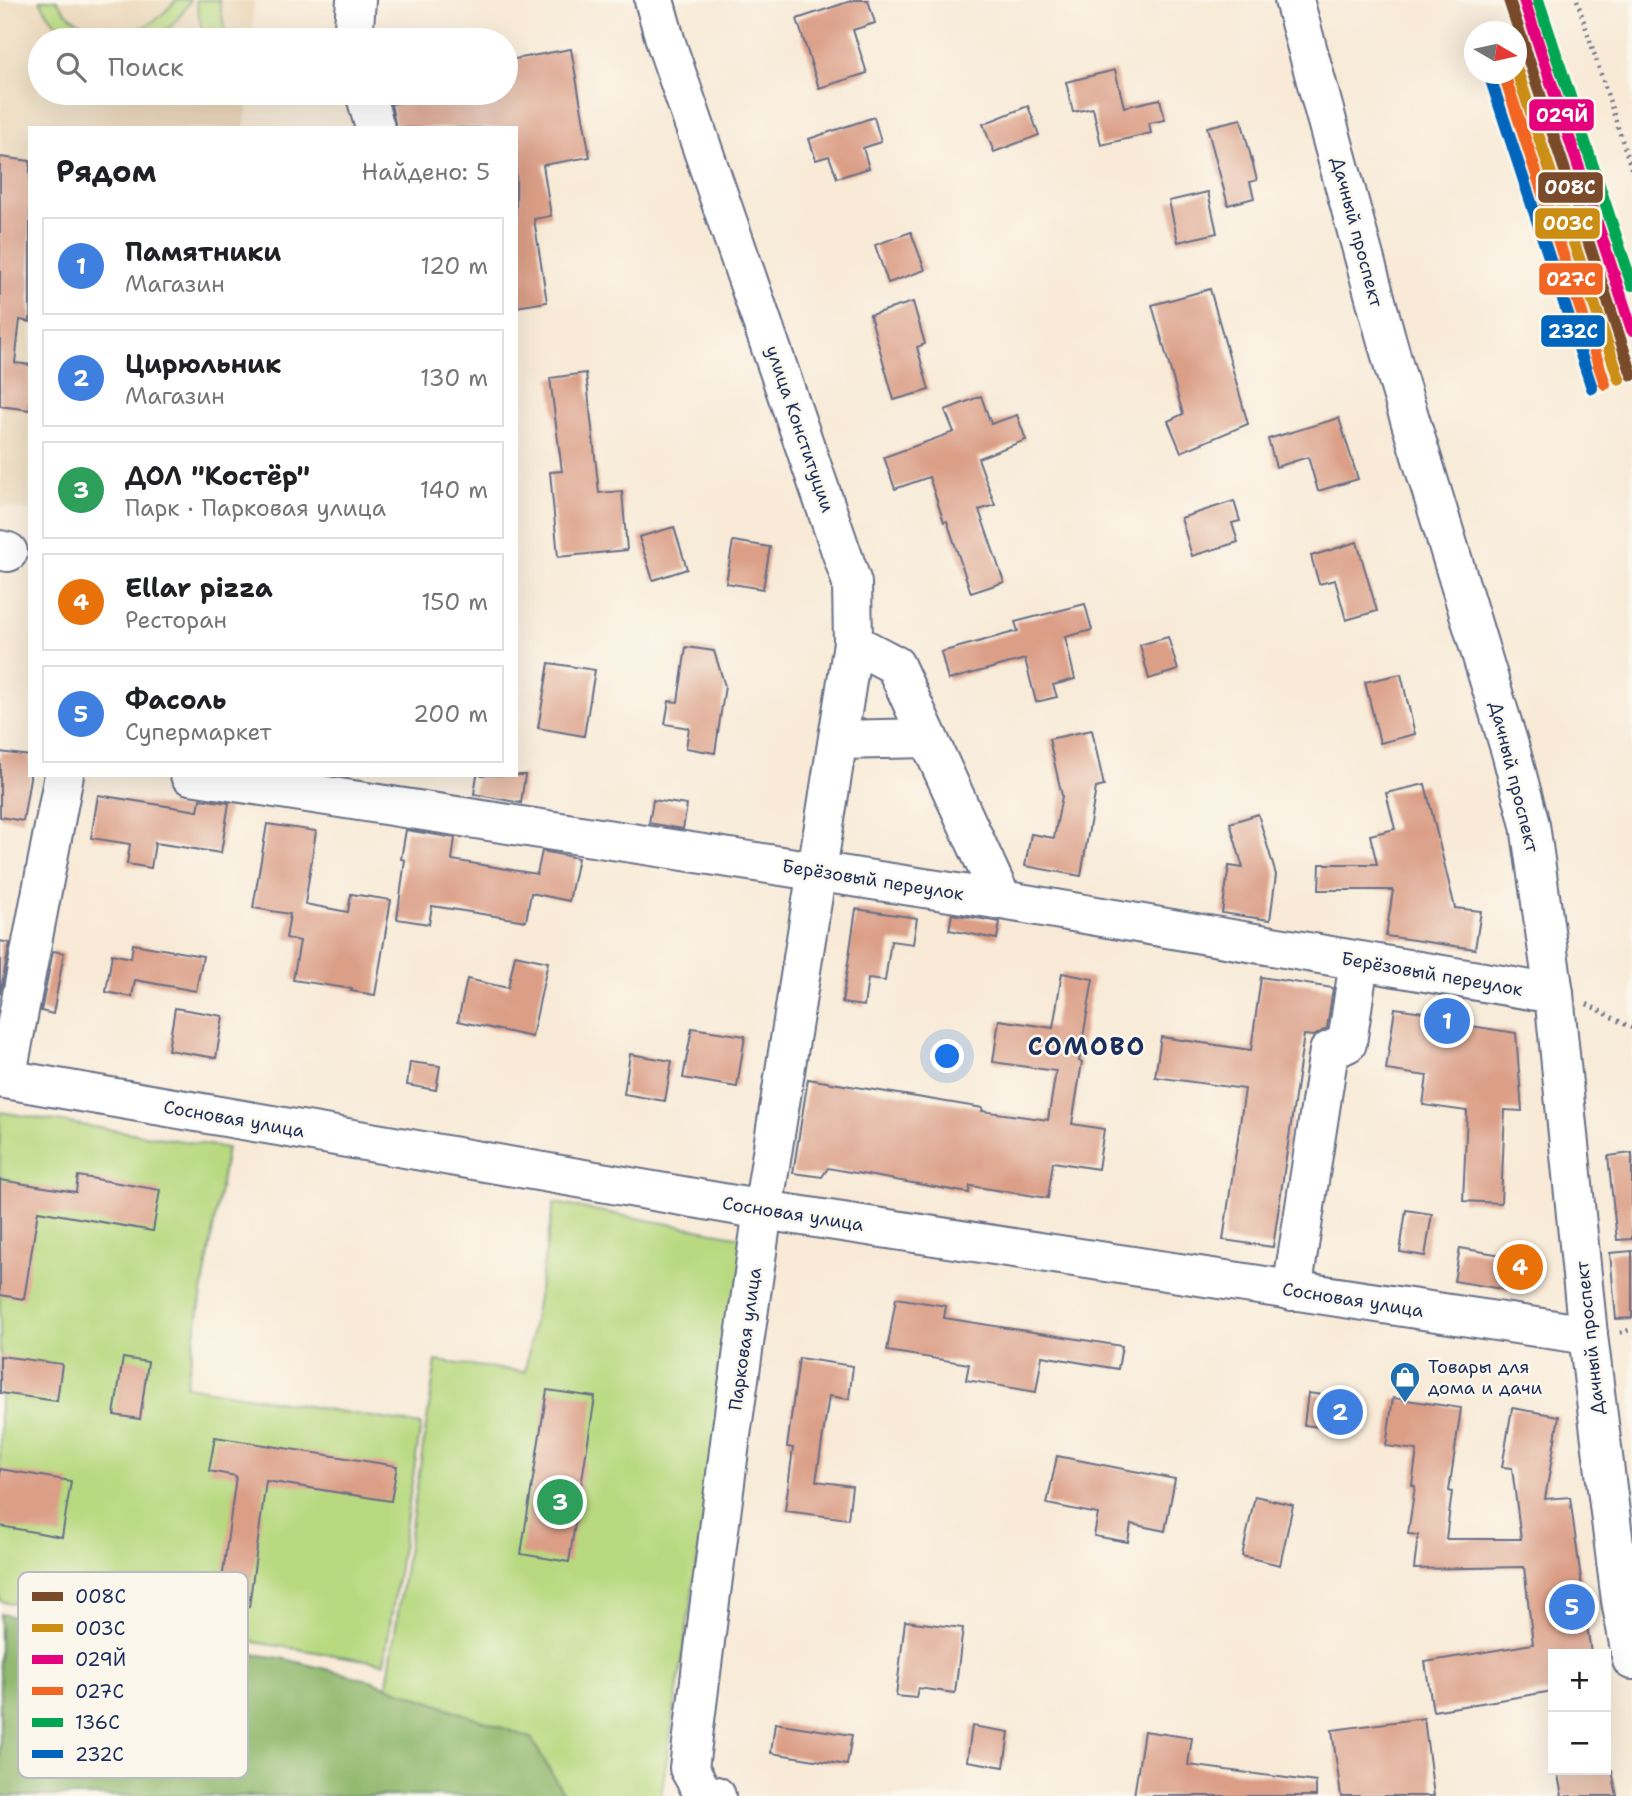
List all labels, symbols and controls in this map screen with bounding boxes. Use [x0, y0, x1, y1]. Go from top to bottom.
north arrow [1464, 21, 1527, 84]
search box [28, 28, 518, 105]
icon: search [52, 48, 90, 86]
text: Поиск [108, 49, 184, 84]
line badge: 029Й [1528, 98, 1595, 132]
text: 029Й [1536, 103, 1588, 128]
text: Рядом [56, 151, 156, 192]
street label: Дачный проспект [1325, 154, 1389, 311]
text: Найдено: 5 [362, 157, 490, 187]
line badge: 008С [1537, 171, 1604, 204]
text: 008С [1544, 175, 1596, 200]
line badge: 003С [1534, 207, 1601, 240]
text: 003С [1542, 211, 1594, 236]
text: Памятники [125, 234, 281, 269]
text: 1 [76, 251, 86, 281]
text: 120 m [420, 251, 488, 281]
line badge: 027С [1538, 262, 1604, 296]
text: 027С [1546, 267, 1596, 292]
text: Магазин [125, 269, 225, 299]
line badge: 232C [1540, 314, 1606, 348]
text: 232C [1548, 319, 1598, 344]
street label: улица Конституции [760, 342, 840, 516]
text: Цирюльник [125, 346, 281, 381]
text: 2 [73, 363, 89, 393]
text: 130 m [420, 363, 488, 393]
text: Магазин [125, 381, 225, 411]
text: ДОЛ "Костёр" [125, 458, 310, 493]
text: 3 [73, 475, 89, 505]
text: 140 m [420, 475, 488, 505]
text: Парк · Парковая улица [125, 493, 386, 523]
text: Ellar pizza [125, 570, 273, 605]
text: 4 [73, 587, 89, 617]
text: 150 m [421, 587, 488, 617]
text: Ресторан [125, 605, 227, 635]
text: Фасоль [125, 682, 226, 717]
text: 5 [74, 699, 88, 729]
text: 200 m [413, 699, 488, 729]
street label: Дачный проспект [1484, 699, 1545, 856]
text: Супермаркет [125, 717, 272, 747]
street label: Берёзовый переулок [780, 854, 966, 906]
street label: Берёзовый переулок [1339, 946, 1525, 1002]
pin: 1 [1424, 995, 1470, 1047]
district label: СОМОВО [1028, 1031, 1146, 1063]
your location [930, 1039, 964, 1073]
street label: Сосновая улица [162, 1095, 306, 1143]
street label: Сосновая улица [721, 1191, 865, 1237]
pin: 4 [1497, 1241, 1543, 1293]
street label: Дачный проспект [1570, 1259, 1610, 1416]
street label: Парковая улица [723, 1266, 767, 1412]
street label: Сосновая улица [1281, 1277, 1425, 1323]
place label: Товары для дома и дачи [1428, 1355, 1543, 1400]
shop icon: Товары для дома и дачи [1388, 1360, 1422, 1404]
pin: 2 [1317, 1386, 1363, 1438]
pin: 3 [537, 1476, 583, 1528]
legend [18, 1572, 248, 1778]
pin: 5 [1549, 1581, 1595, 1633]
text: 008С [75, 1584, 126, 1609]
text: 003С [75, 1616, 125, 1641]
text: 029Й [75, 1647, 126, 1672]
map controls [1548, 1649, 1611, 1775]
button: + [1548, 1649, 1611, 1712]
text: 027С [75, 1679, 124, 1704]
text: 136С [75, 1710, 120, 1735]
button: − [1548, 1712, 1611, 1775]
text: 232C [75, 1742, 124, 1767]

